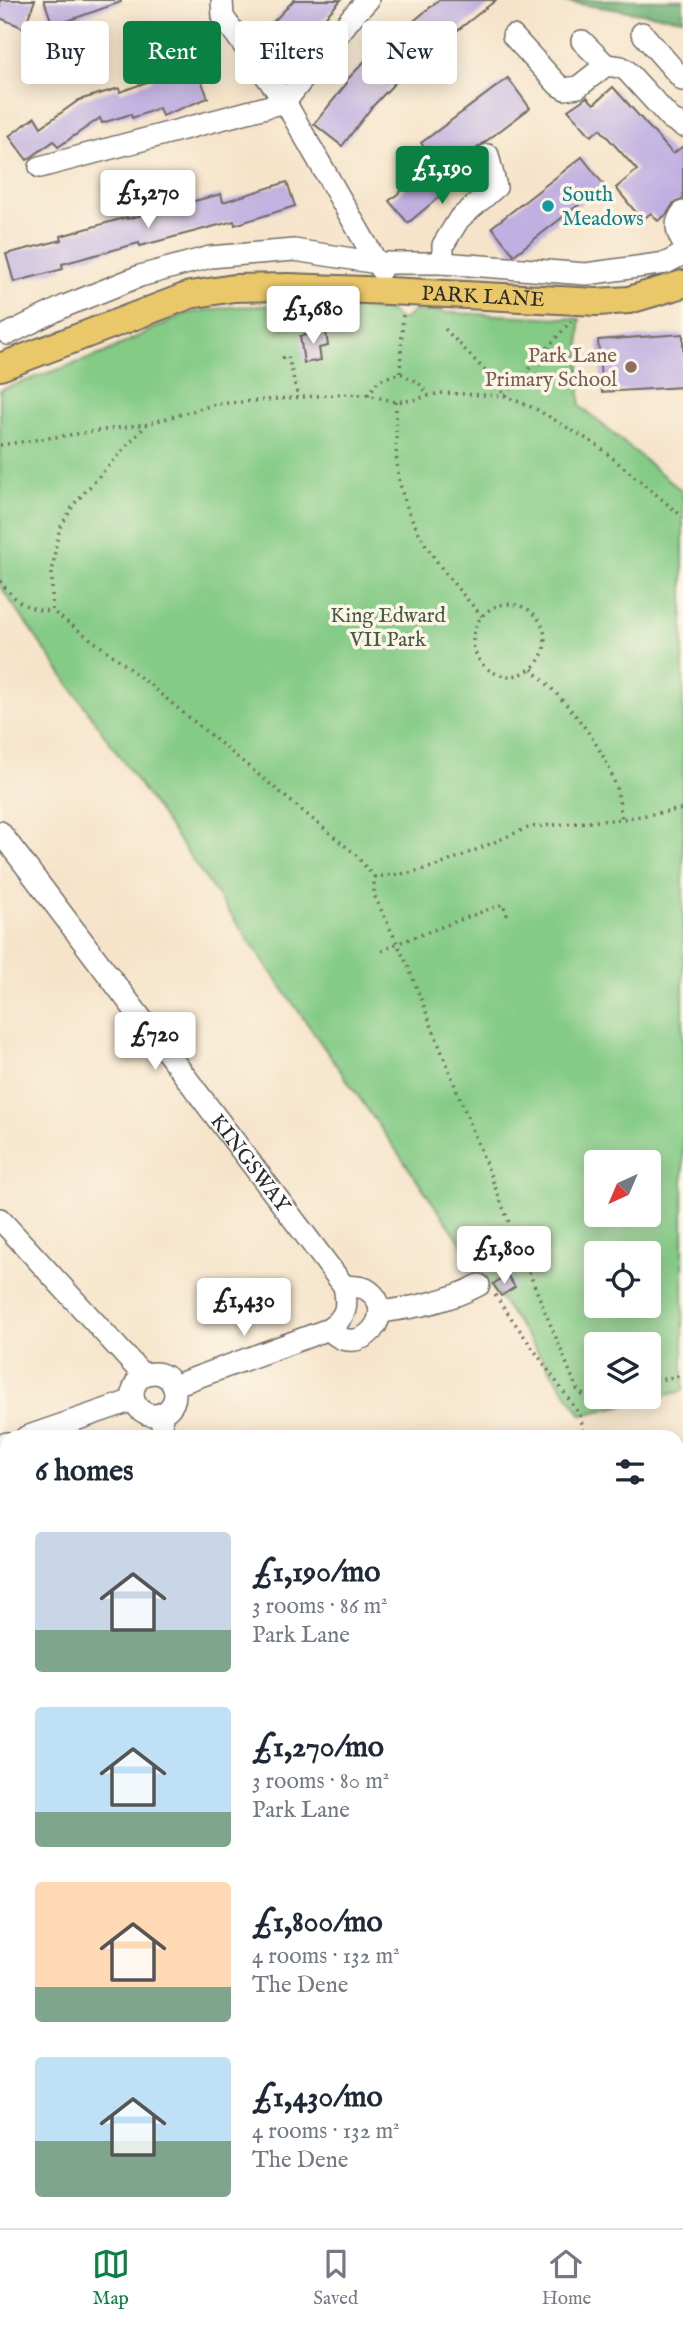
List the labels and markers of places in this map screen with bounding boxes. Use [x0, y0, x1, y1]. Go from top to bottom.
pin: £1,190 [385, 146, 499, 206]
pin: £1,270 [91, 170, 205, 230]
place label: South Meadows [562, 182, 644, 233]
marker: South Meadows [540, 198, 556, 214]
pin: £1,680 [256, 286, 370, 346]
place label: Park Lane Primary School [484, 343, 617, 394]
marker: Park Lane Primary School [623, 359, 639, 375]
pin: £720 [114, 1012, 196, 1072]
pin: £1,800 [447, 1226, 561, 1286]
pin: £1,430 [187, 1278, 301, 1338]

